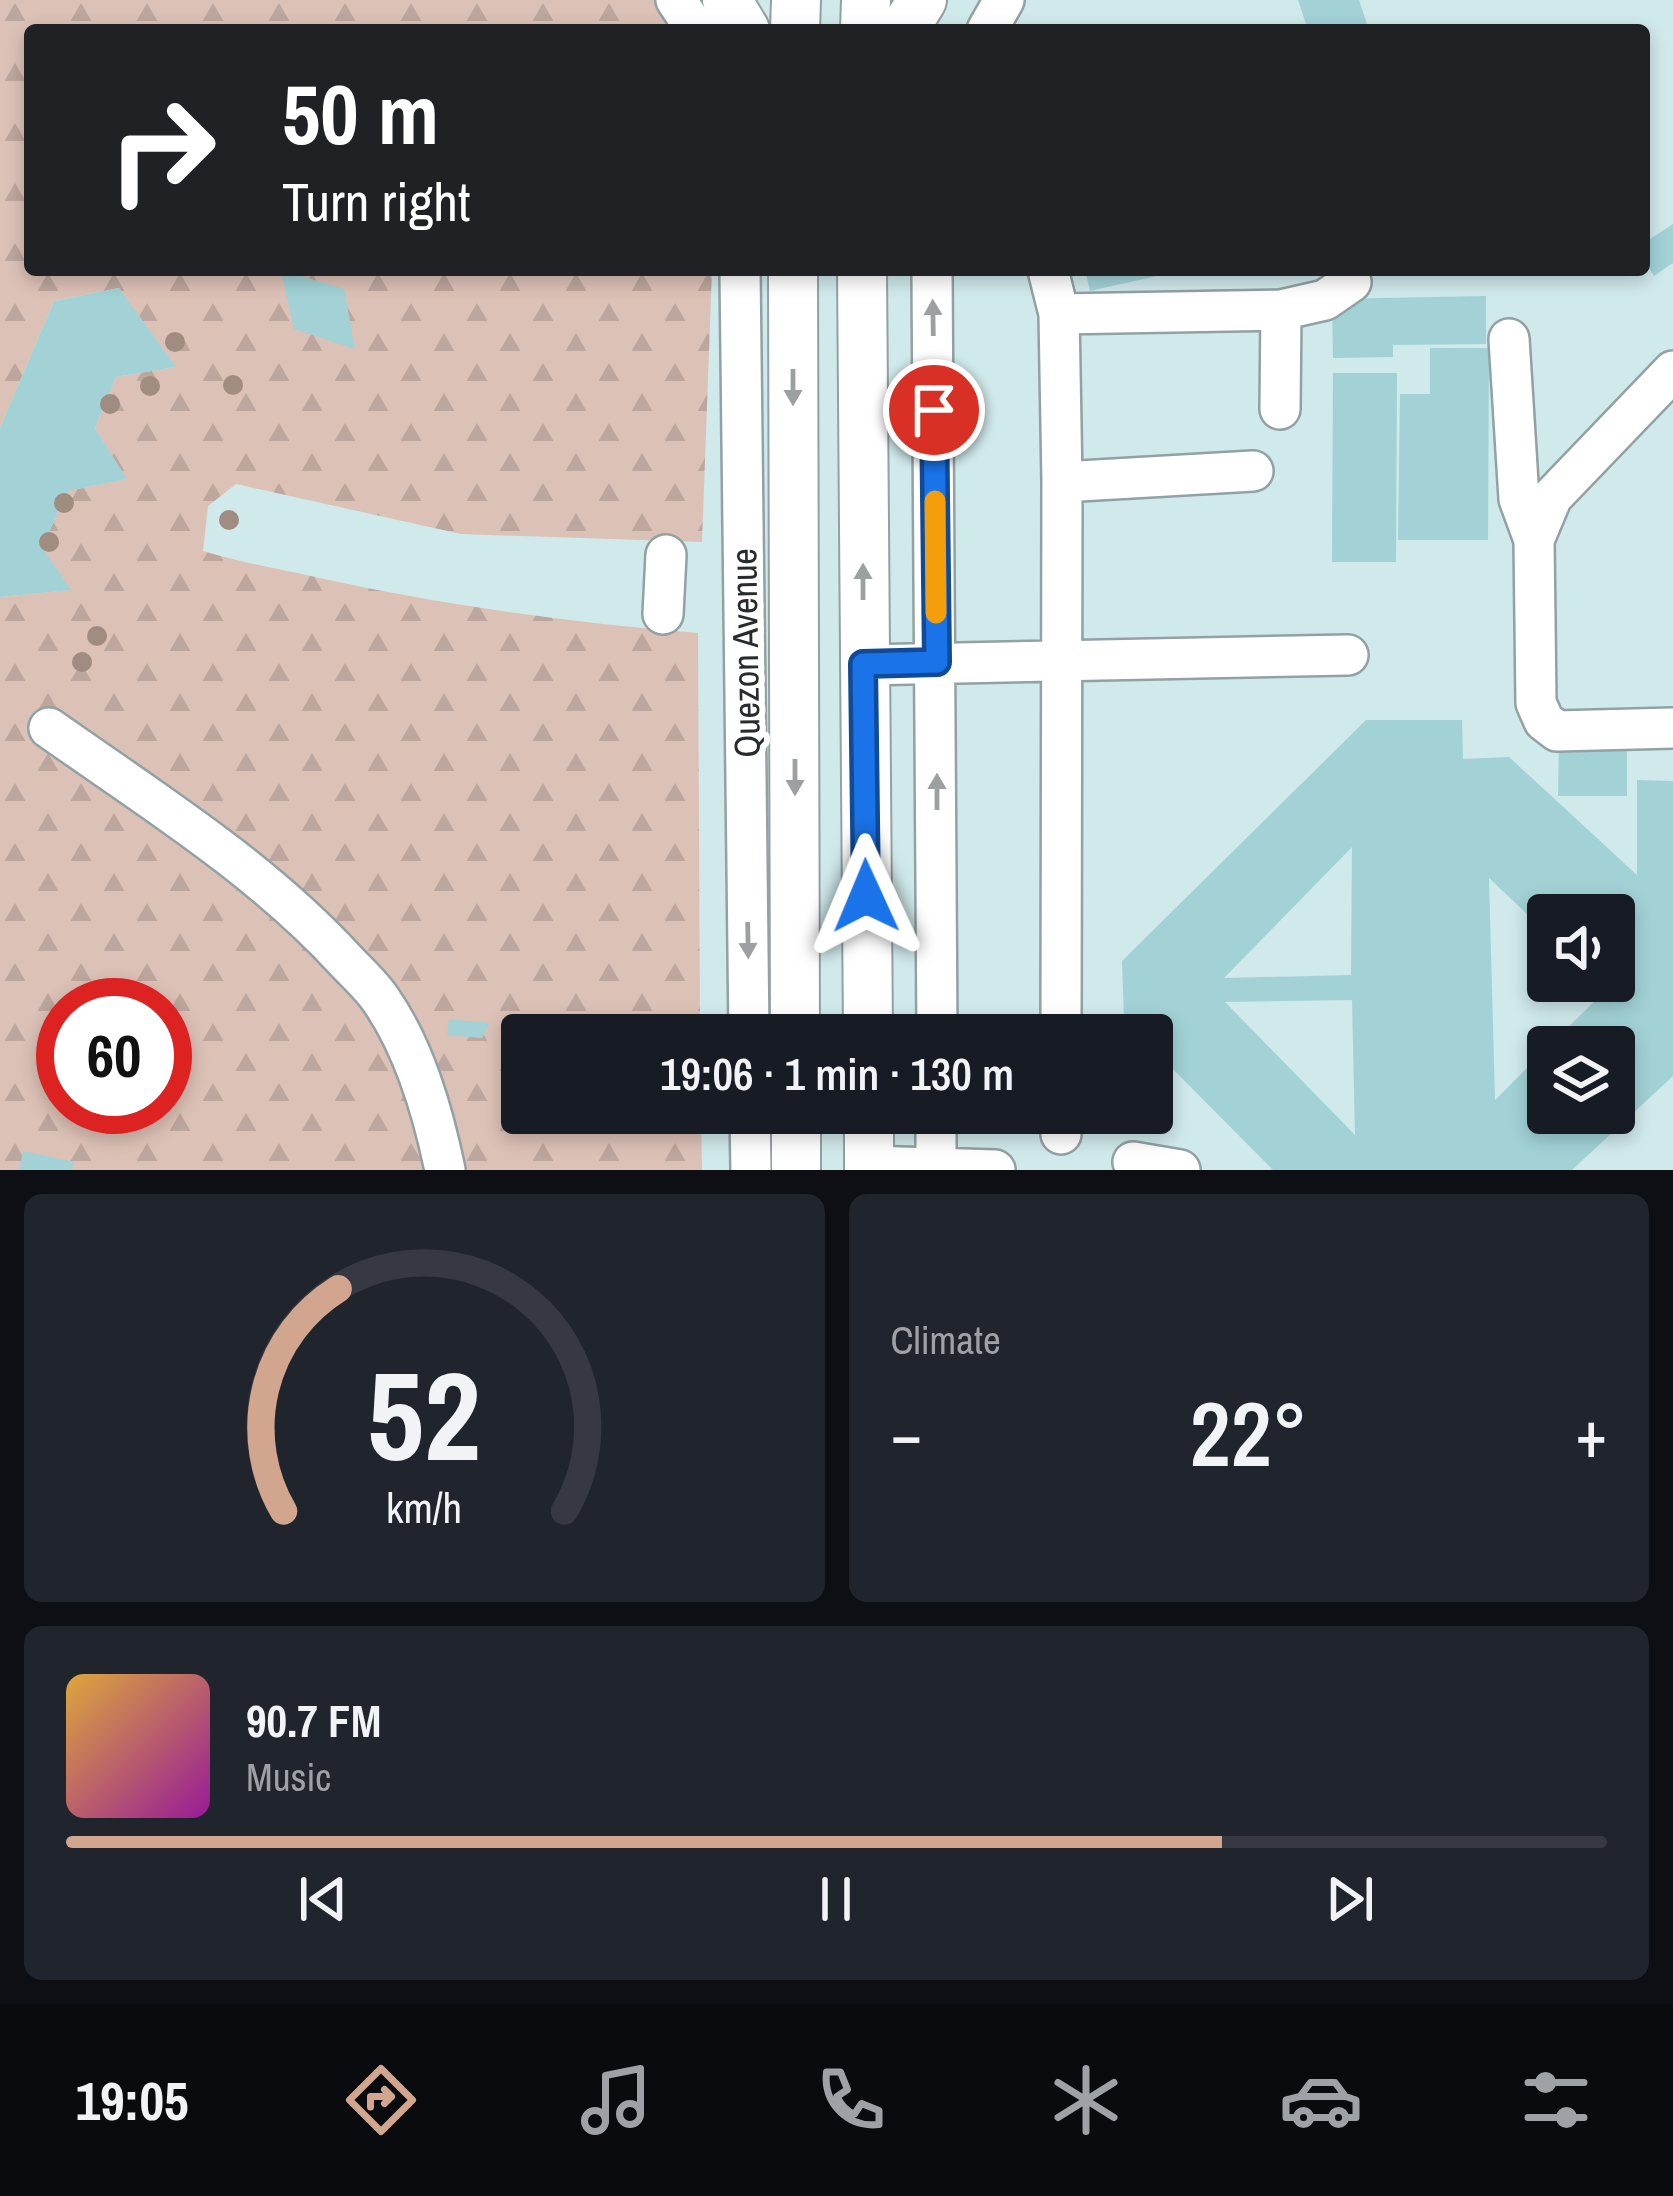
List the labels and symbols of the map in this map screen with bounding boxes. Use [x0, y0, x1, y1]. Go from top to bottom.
one-way arrow [923, 298, 943, 336]
pin [883, 359, 985, 461]
one-way arrow [784, 369, 803, 407]
street label: Quezon Avenue [719, 548, 771, 758]
one-way arrow [853, 562, 873, 600]
one-way arrow [785, 759, 805, 797]
one-way arrow [927, 772, 947, 810]
position arrow [803, 833, 929, 959]
one-way arrow [738, 922, 758, 960]
speed limit sign: 60 [36, 978, 192, 1134]

